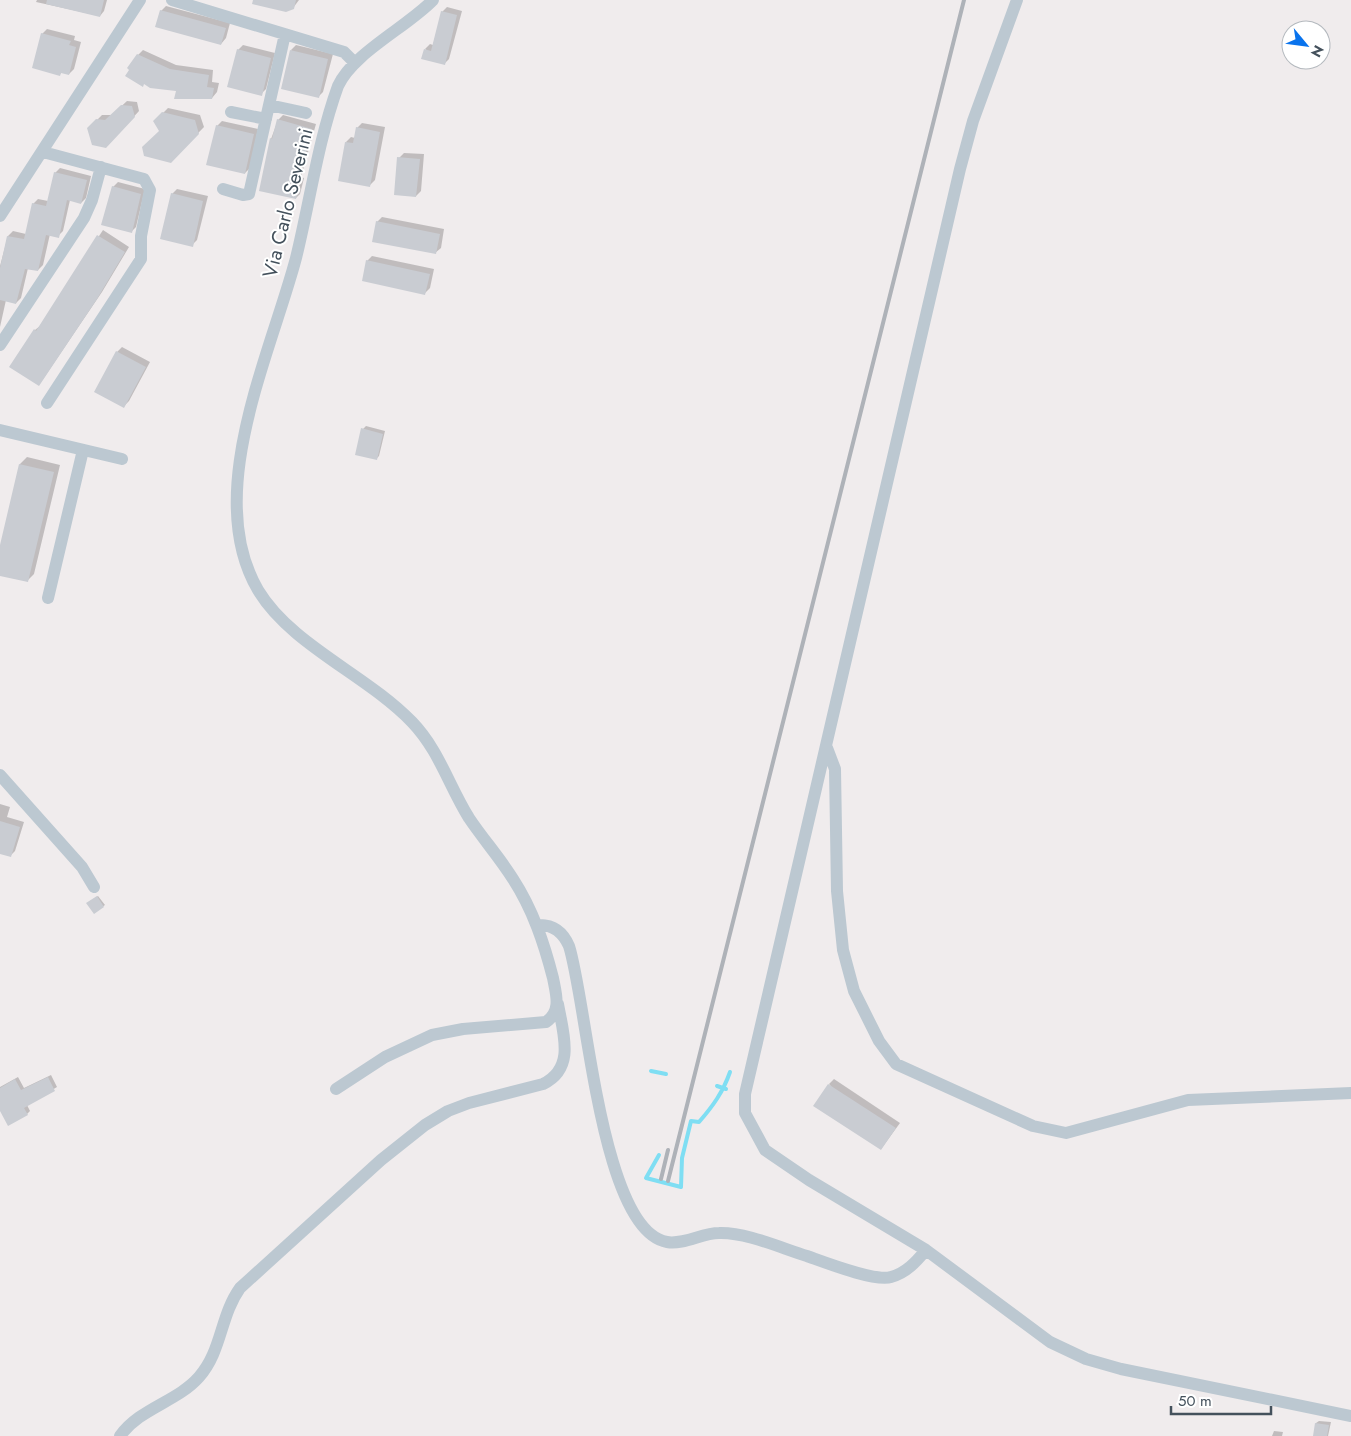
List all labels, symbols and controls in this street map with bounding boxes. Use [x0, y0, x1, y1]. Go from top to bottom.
north arrow [1281, 20, 1331, 70]
text: N [1306, 42, 1329, 61]
street label: Via Carlo Severini [255, 125, 321, 281]
scale bar [1171, 1384, 1271, 1416]
text: 50 m [1178, 1390, 1212, 1412]

